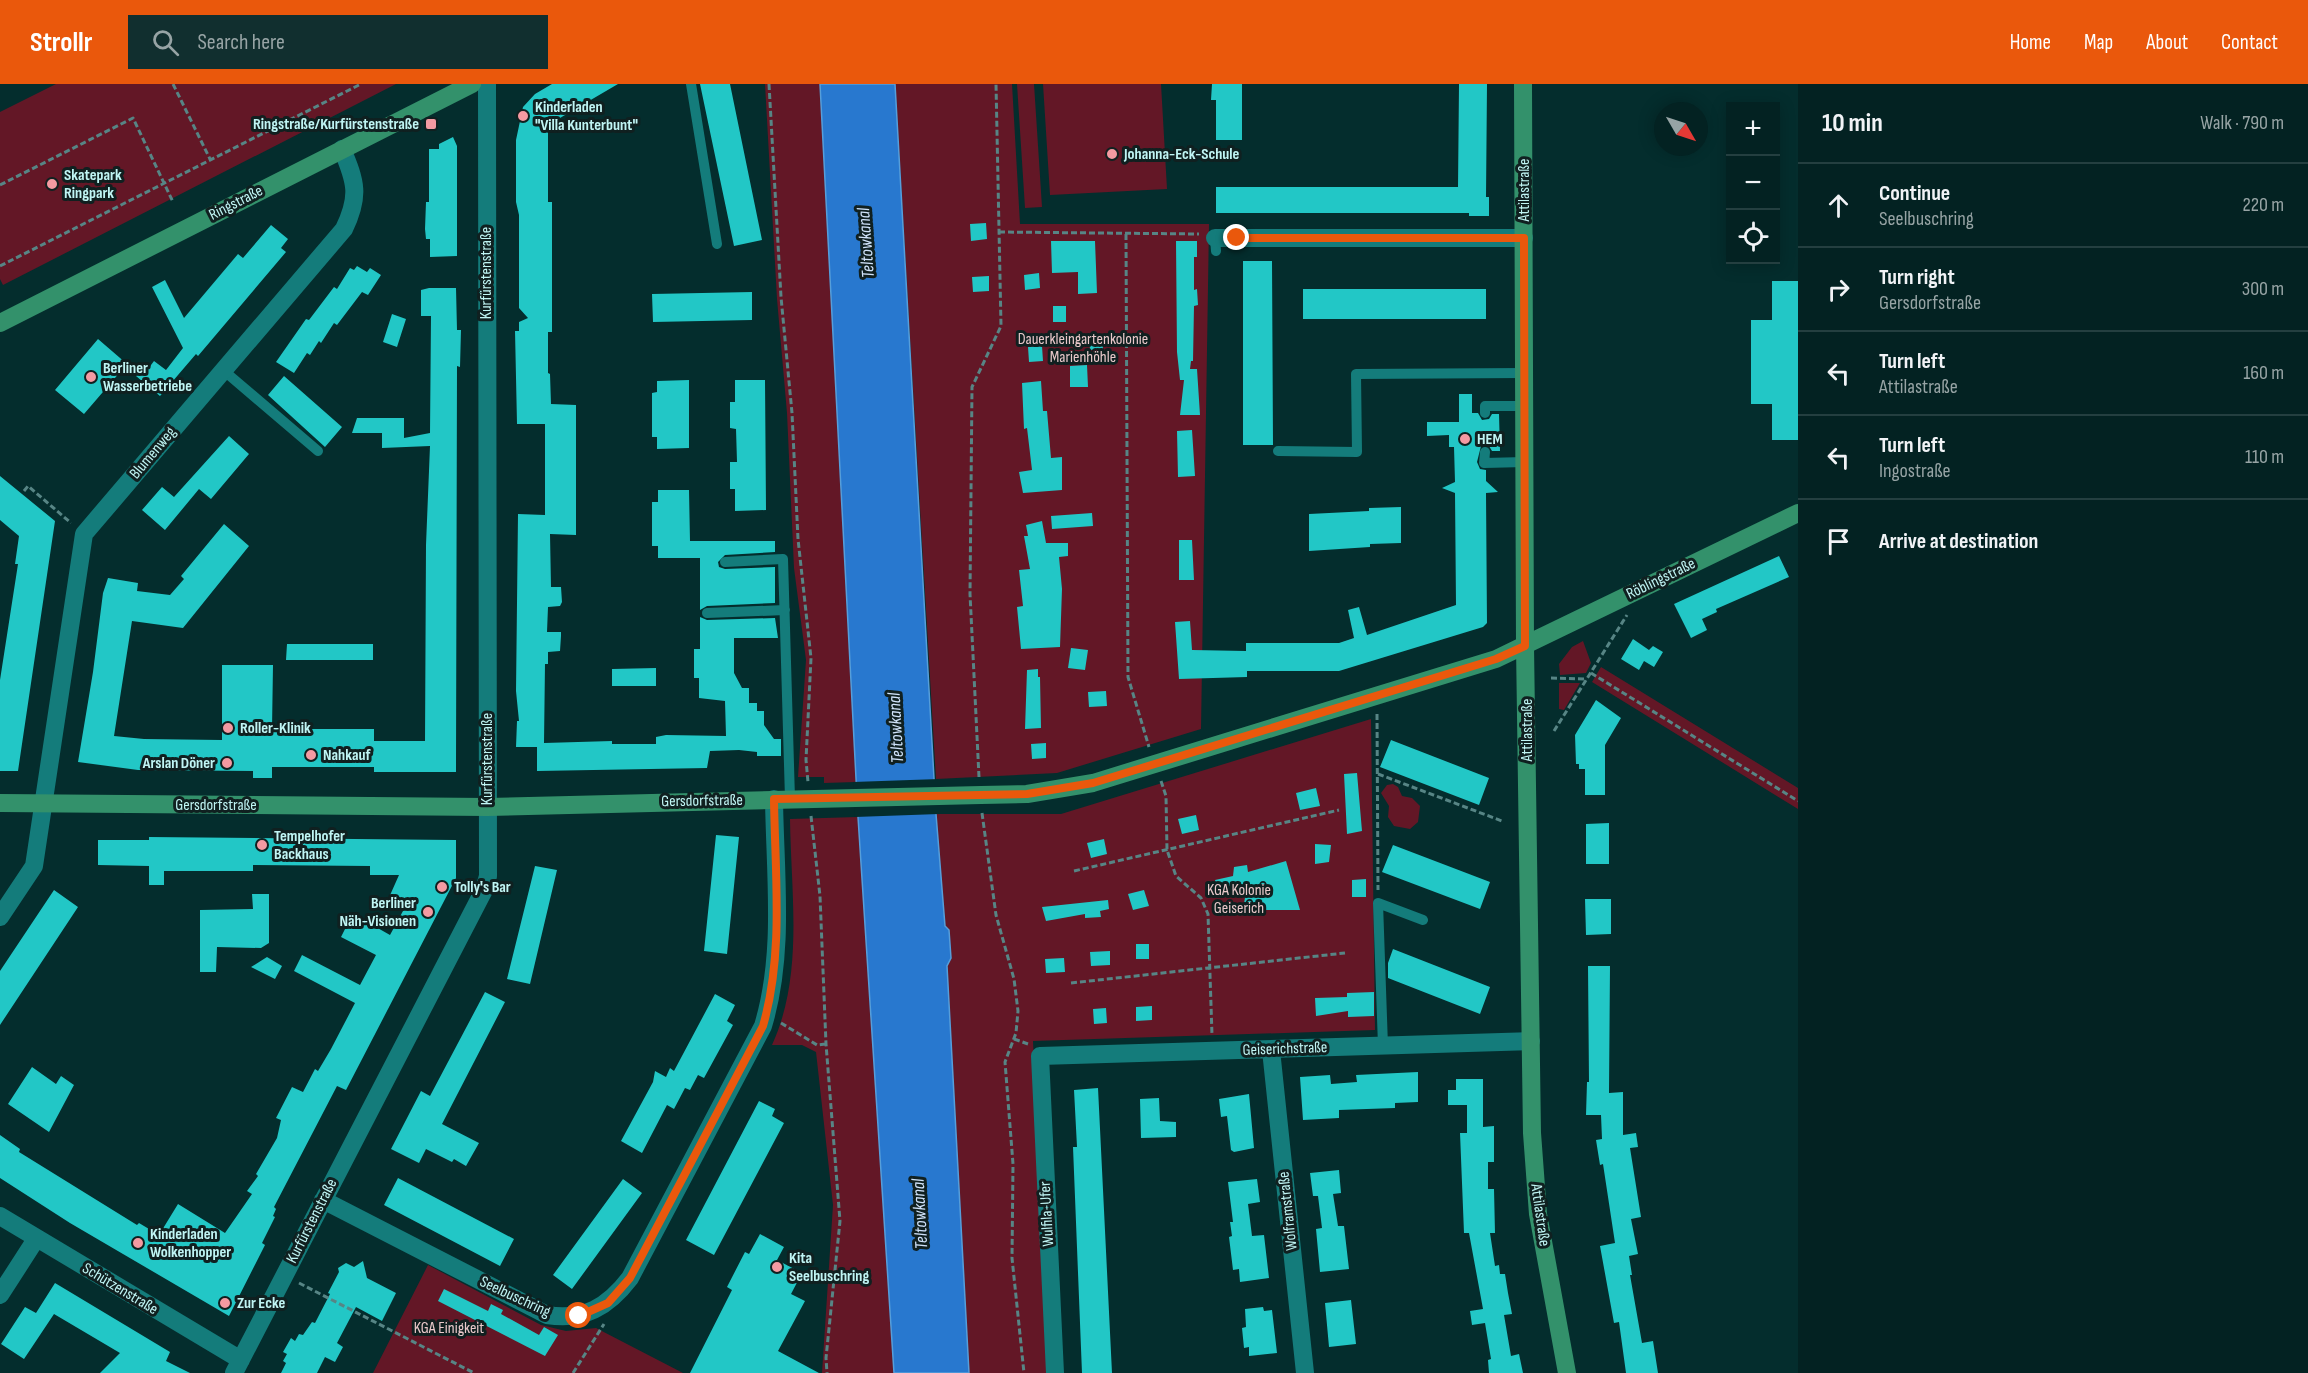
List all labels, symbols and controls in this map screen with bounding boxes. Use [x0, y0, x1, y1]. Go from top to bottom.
search box [128, 15, 548, 69]
text: Strollr [30, 26, 92, 59]
icon: search [149, 26, 182, 59]
text: Search here [197, 29, 285, 56]
text: Home [2010, 30, 2051, 55]
text: Map [2084, 30, 2113, 55]
text: About [2146, 30, 2188, 55]
text: Contact [2221, 30, 2278, 55]
place label: Kinderladen "Villa Kunterbunt" [535, 98, 638, 135]
north arrow [1654, 102, 1708, 156]
map controls [1726, 102, 1780, 264]
button: + [1726, 102, 1780, 156]
text: 10 min [1822, 108, 1883, 139]
marker: Kinderladen "Villa Kunterbunt" [516, 109, 530, 123]
text: Walk · 790 m [2200, 111, 2284, 135]
place label: Ringstraße/Kurfürstenstraße [253, 115, 419, 134]
marker: Ringstraße/Kurfürstenstraße [424, 117, 438, 131]
place label: Johanna-Eck-Schule [1123, 145, 1240, 164]
marker: Johanna-Eck-Schule [1105, 147, 1119, 161]
button: − [1726, 156, 1780, 210]
street label: Attilastraße [1515, 158, 1534, 223]
place label: Skatepark Ringpark [64, 166, 122, 203]
marker: Skatepark Ringpark [45, 177, 59, 191]
text: Continue [1879, 180, 1950, 207]
street label: Ringstraße [206, 181, 266, 225]
icon: ahead [1822, 189, 1855, 222]
text: 220 m [2243, 193, 2284, 217]
water label: Teltowkanal [853, 206, 879, 279]
text: Seelbuschring [1879, 207, 1974, 231]
button: locate [1726, 210, 1780, 264]
route end [1223, 224, 1249, 250]
street label: Kurfürstenstraße [477, 227, 496, 319]
text: Turn right [1879, 264, 1955, 291]
icon: right [1822, 273, 1855, 306]
text: 300 m [2242, 277, 2284, 301]
text: Gersdorfstraße [1879, 291, 1981, 315]
park label: Dauerkleingartenkolonie Marienhöhle [1018, 330, 1148, 367]
text: Turn left [1879, 348, 1945, 375]
icon: left [1822, 357, 1855, 390]
place label: Berliner Wasserbetriebe [103, 359, 192, 396]
text: 160 m [2243, 361, 2284, 385]
marker: Berliner Wasserbetriebe [84, 370, 98, 384]
text: Attilastraße [1879, 375, 1958, 399]
street label: Blumenweg [126, 423, 180, 483]
place label: HEM [1477, 430, 1503, 449]
marker: HEM [1458, 432, 1472, 446]
text: Turn left [1879, 432, 1945, 459]
icon: left [1822, 441, 1855, 474]
text: 110 m [2245, 445, 2284, 469]
text: Ingostraße [1879, 459, 1951, 483]
icon: arrive [1822, 525, 1855, 558]
text: Arrive at destination [1879, 528, 2038, 555]
street label: Röblingstraße [1623, 554, 1699, 604]
water label: Teltowkanal [884, 691, 908, 764]
street label: Attilastraße [1518, 698, 1537, 763]
street label: Kurfürstenstraße [478, 713, 497, 805]
place label: Roller-Klinik [240, 719, 311, 738]
marker: Roller-Klinik [221, 721, 235, 735]
place label: Nahkauf [323, 746, 371, 765]
marker: Nahkauf [304, 748, 318, 762]
place label: Arslan Döner [142, 754, 215, 773]
marker: Arslan Döner [220, 756, 234, 770]
street label: Gersdorfstraße [661, 791, 743, 811]
street label: Gersdorfstraße [175, 796, 257, 815]
place label: Tempelhofer Backhaus [274, 827, 345, 864]
marker: Tempelhofer Backhaus [255, 838, 269, 852]
place label: Tolly's Bar [454, 878, 511, 897]
marker: Tolly's Bar [435, 880, 449, 894]
park label: KGA Kolonie Geiserich [1207, 881, 1271, 918]
place label: Berliner Näh-Visionen [340, 894, 416, 931]
marker: Berliner Näh-Visionen [421, 905, 435, 919]
street label: Geiserichstraße [1242, 1038, 1328, 1060]
street label: Wolframstraße [1274, 1171, 1302, 1251]
street label: Kurfürstenstraße [283, 1176, 341, 1266]
water label: Teltowkanal [908, 1177, 932, 1250]
street label: Wulfila-Ufer [1036, 1181, 1058, 1247]
street label: Attilastraße [1526, 1181, 1554, 1248]
place label: Kinderladen Wolkenhopper [150, 1225, 231, 1262]
marker: Kinderladen Wolkenhopper [131, 1236, 145, 1250]
place label: Kita Seelbuschring [789, 1249, 869, 1286]
street label: Schützenstraße [79, 1259, 161, 1319]
marker: Kita Seelbuschring [770, 1260, 784, 1274]
street label: Seelbuschring [477, 1272, 553, 1322]
place label: Zur Ecke [237, 1294, 285, 1313]
marker: Zur Ecke [218, 1296, 232, 1310]
route start [565, 1302, 591, 1328]
park label: KGA Einigkeit [414, 1319, 484, 1338]

